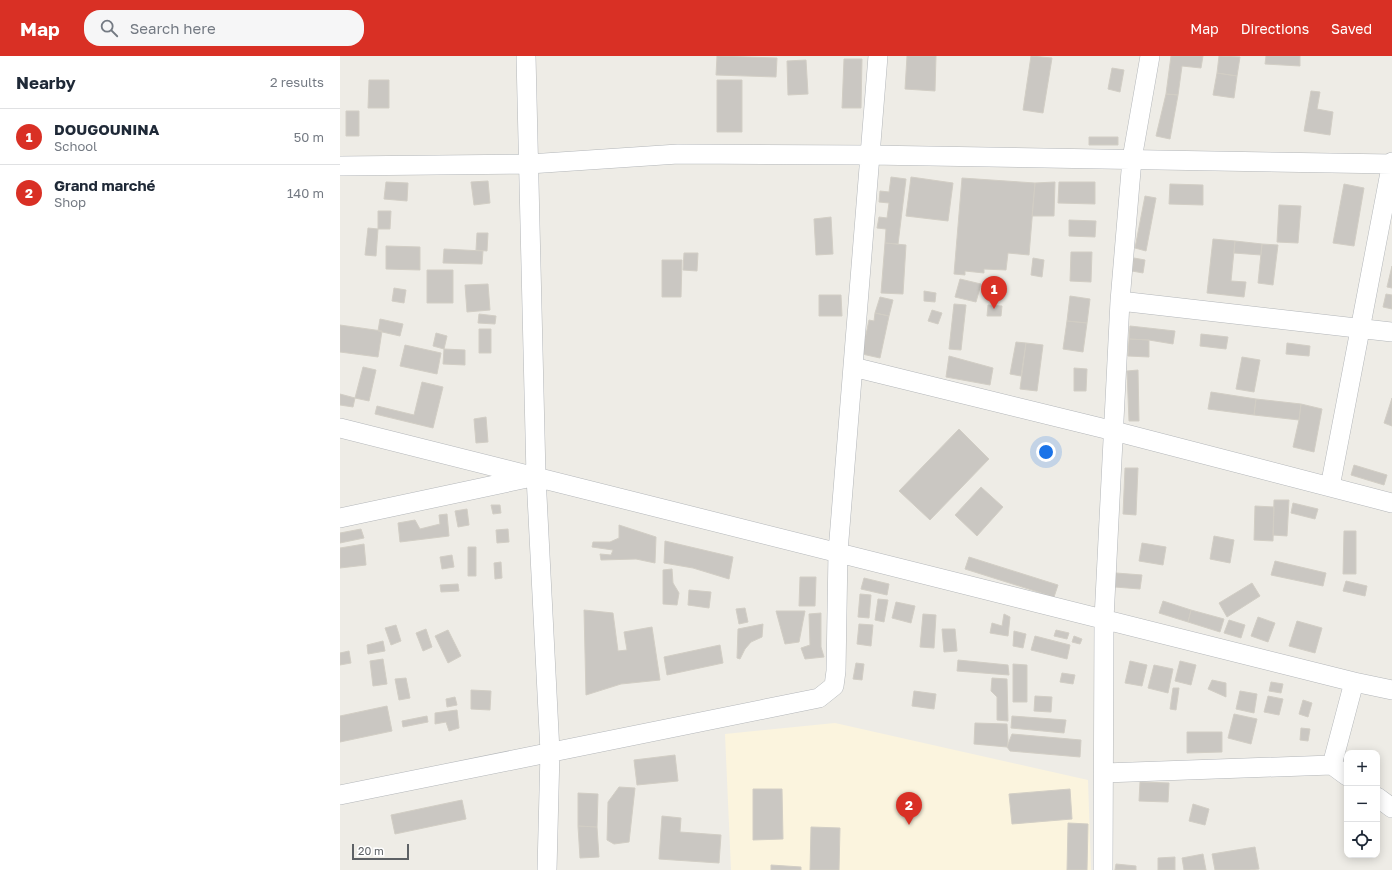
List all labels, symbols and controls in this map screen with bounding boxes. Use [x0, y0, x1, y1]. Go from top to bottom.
search box [84, 10, 364, 46]
text: Map [20, 17, 60, 40]
icon: search [98, 17, 120, 39]
text: Search here [130, 19, 216, 37]
text: Map [1190, 20, 1219, 37]
text: Directions [1241, 20, 1309, 37]
text: Saved [1331, 20, 1372, 37]
text: Nearby [16, 72, 76, 93]
text: 2 results [270, 74, 324, 90]
text: DOUGOUNINA [54, 120, 159, 138]
text: 1 [26, 129, 32, 145]
text: 50 m [294, 129, 324, 145]
text: School [54, 138, 97, 154]
text: Grand marché [54, 176, 155, 194]
text: 2 [25, 185, 33, 201]
text: 140 m [287, 185, 324, 201]
text: Shop [54, 194, 86, 210]
pin: 1 [981, 276, 1007, 309]
your location [1036, 442, 1056, 462]
map controls [1344, 750, 1380, 858]
button: + [1344, 750, 1380, 786]
button: − [1344, 786, 1380, 822]
pin: 2 [896, 792, 922, 825]
button: locate [1344, 822, 1380, 858]
scale bar [352, 842, 409, 861]
text: 20 m [358, 844, 384, 857]

